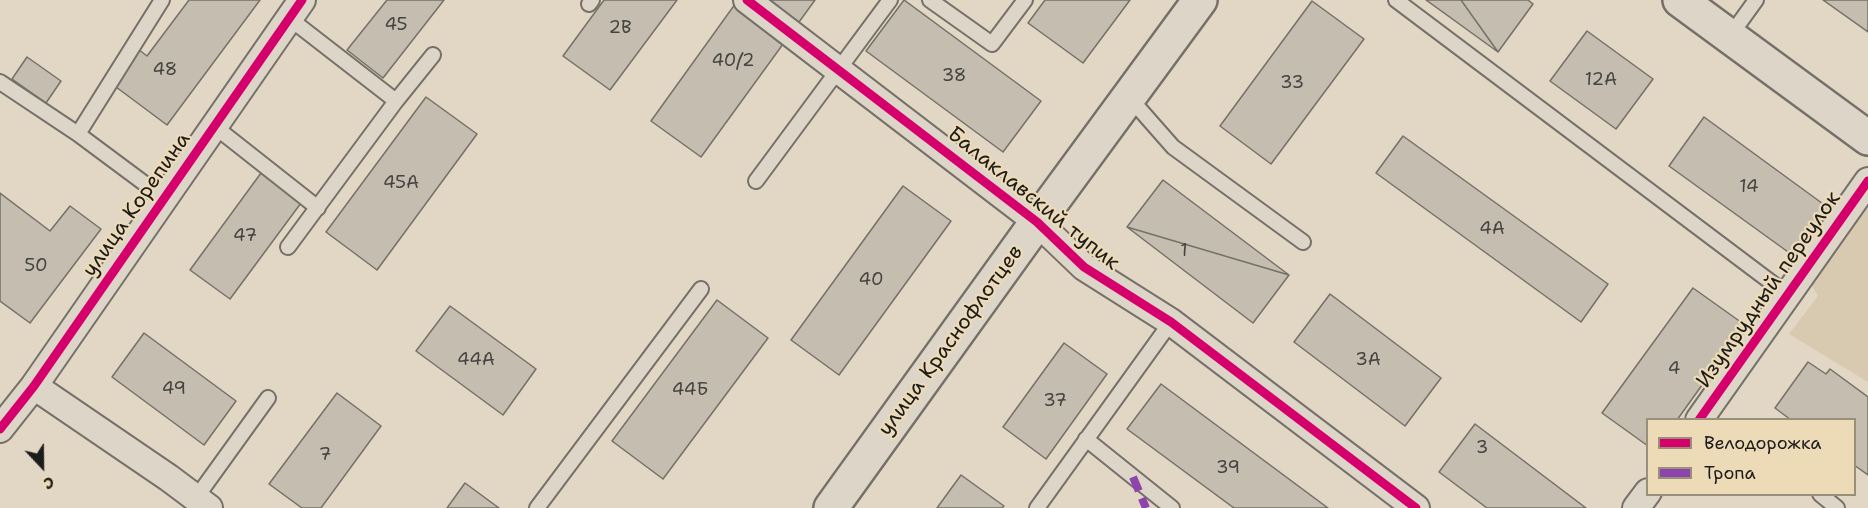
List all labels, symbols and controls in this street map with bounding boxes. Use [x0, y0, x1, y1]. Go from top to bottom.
house number: 45 [384, 14, 408, 36]
house number: 2В [608, 17, 632, 39]
house number: 40/2 [711, 50, 755, 72]
house number: 48 [153, 59, 177, 81]
house number: 38 [942, 65, 966, 87]
house number: 12А [1585, 69, 1617, 91]
house number: 33 [1280, 72, 1304, 94]
street label: Балаклавский тупик [942, 122, 1124, 276]
street label: улица Корепина [78, 128, 196, 282]
house number: 45А [383, 172, 419, 194]
house number: 14 [1739, 176, 1759, 198]
street label: Изумрудный переулок [1692, 187, 1846, 393]
house number: 4А [1479, 218, 1505, 240]
house number: 47 [233, 225, 257, 247]
house number: 1 [1180, 240, 1188, 262]
street label: улица Краснофлотцев [873, 241, 1029, 441]
house number: 50 [24, 255, 48, 277]
house number: 40 [858, 269, 884, 291]
house number: 44А [457, 349, 495, 371]
house number: 3А [1355, 349, 1381, 371]
house number: 4 [1668, 358, 1680, 380]
house number: 49 [162, 378, 186, 400]
house number: 44Б [672, 379, 708, 401]
house number: 37 [1043, 390, 1067, 412]
legend [1646, 418, 1856, 496]
text: Велодорожка [1704, 431, 1822, 455]
north arrow [12, 436, 72, 496]
house number: 3 [1476, 437, 1488, 459]
house number: 7 [319, 444, 331, 466]
house number: 39 [1216, 457, 1240, 479]
text: Тропа [1704, 461, 1756, 485]
text: С [40, 472, 57, 495]

